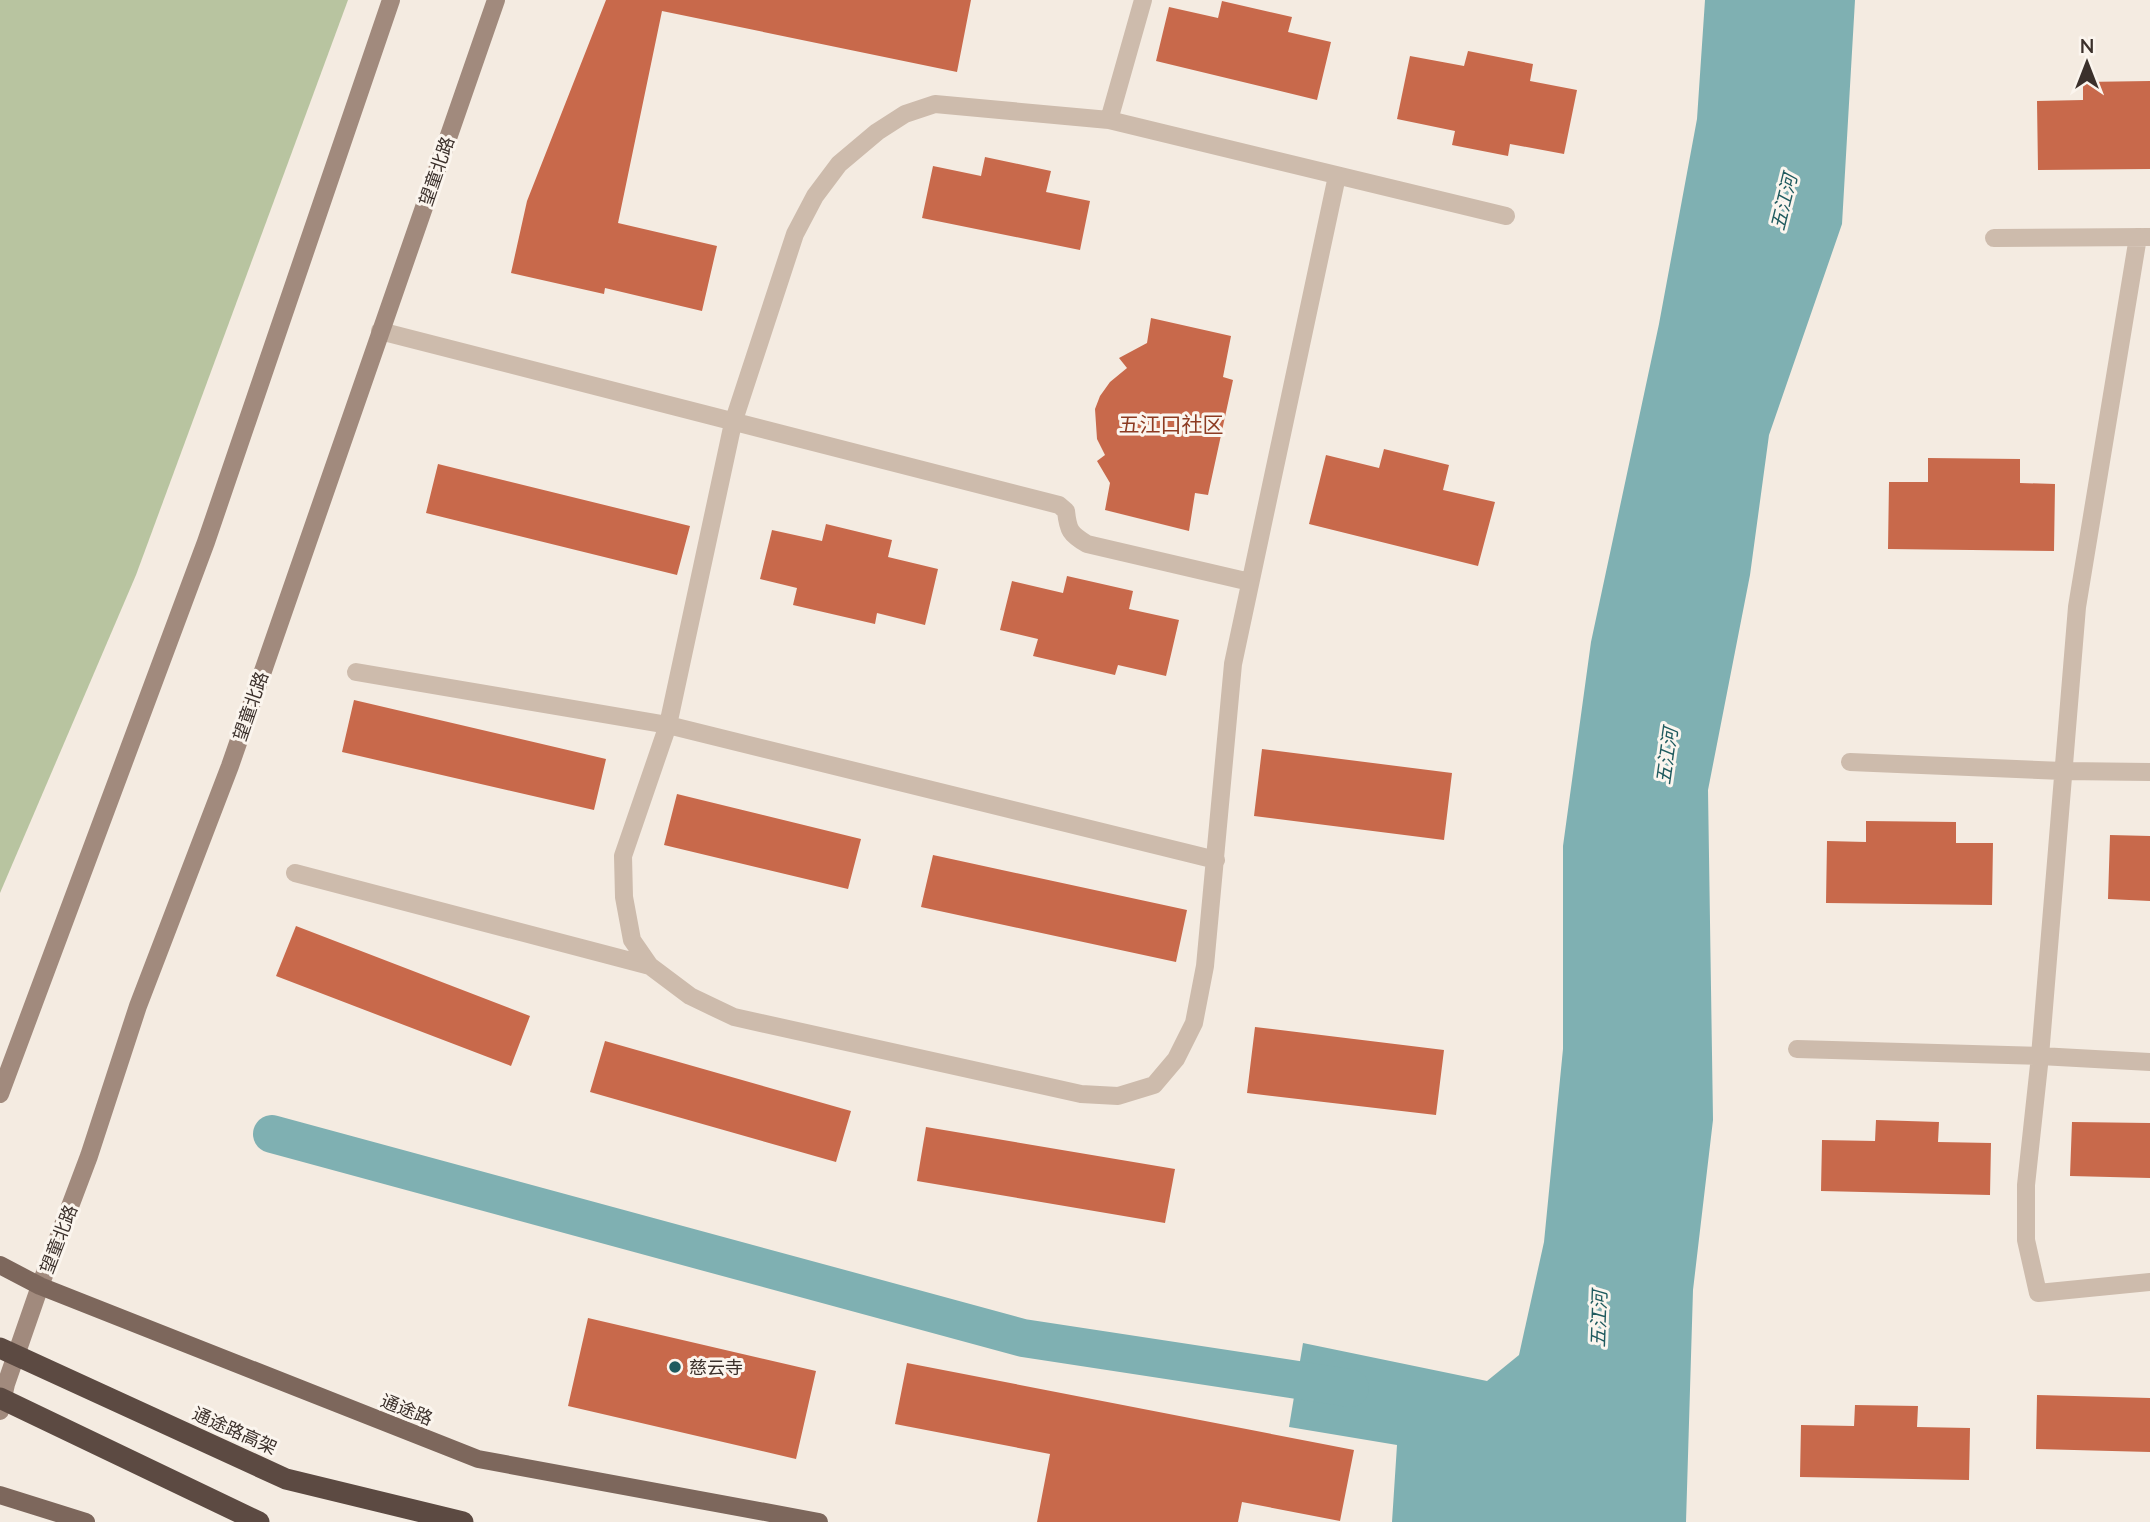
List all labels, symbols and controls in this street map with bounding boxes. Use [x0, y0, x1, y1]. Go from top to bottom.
north arrow [2052, 28, 2122, 98]
text: N [2080, 34, 2094, 57]
street label: 望童北路 [414, 133, 458, 209]
water label: 五江河 [1765, 168, 1802, 232]
district label: 五江口社区 [1119, 411, 1224, 436]
street label: 望童北路 [228, 668, 272, 744]
water label: 五江河 [1651, 722, 1682, 786]
street label: 望童北路 [35, 1201, 81, 1277]
water label: 五江河 [1586, 1286, 1611, 1348]
place label: 慈云寺 [689, 1356, 743, 1378]
marker: 慈云寺 [667, 1359, 683, 1375]
street label: 通途路 [378, 1389, 436, 1429]
street label: 通途路高架 [189, 1402, 281, 1458]

